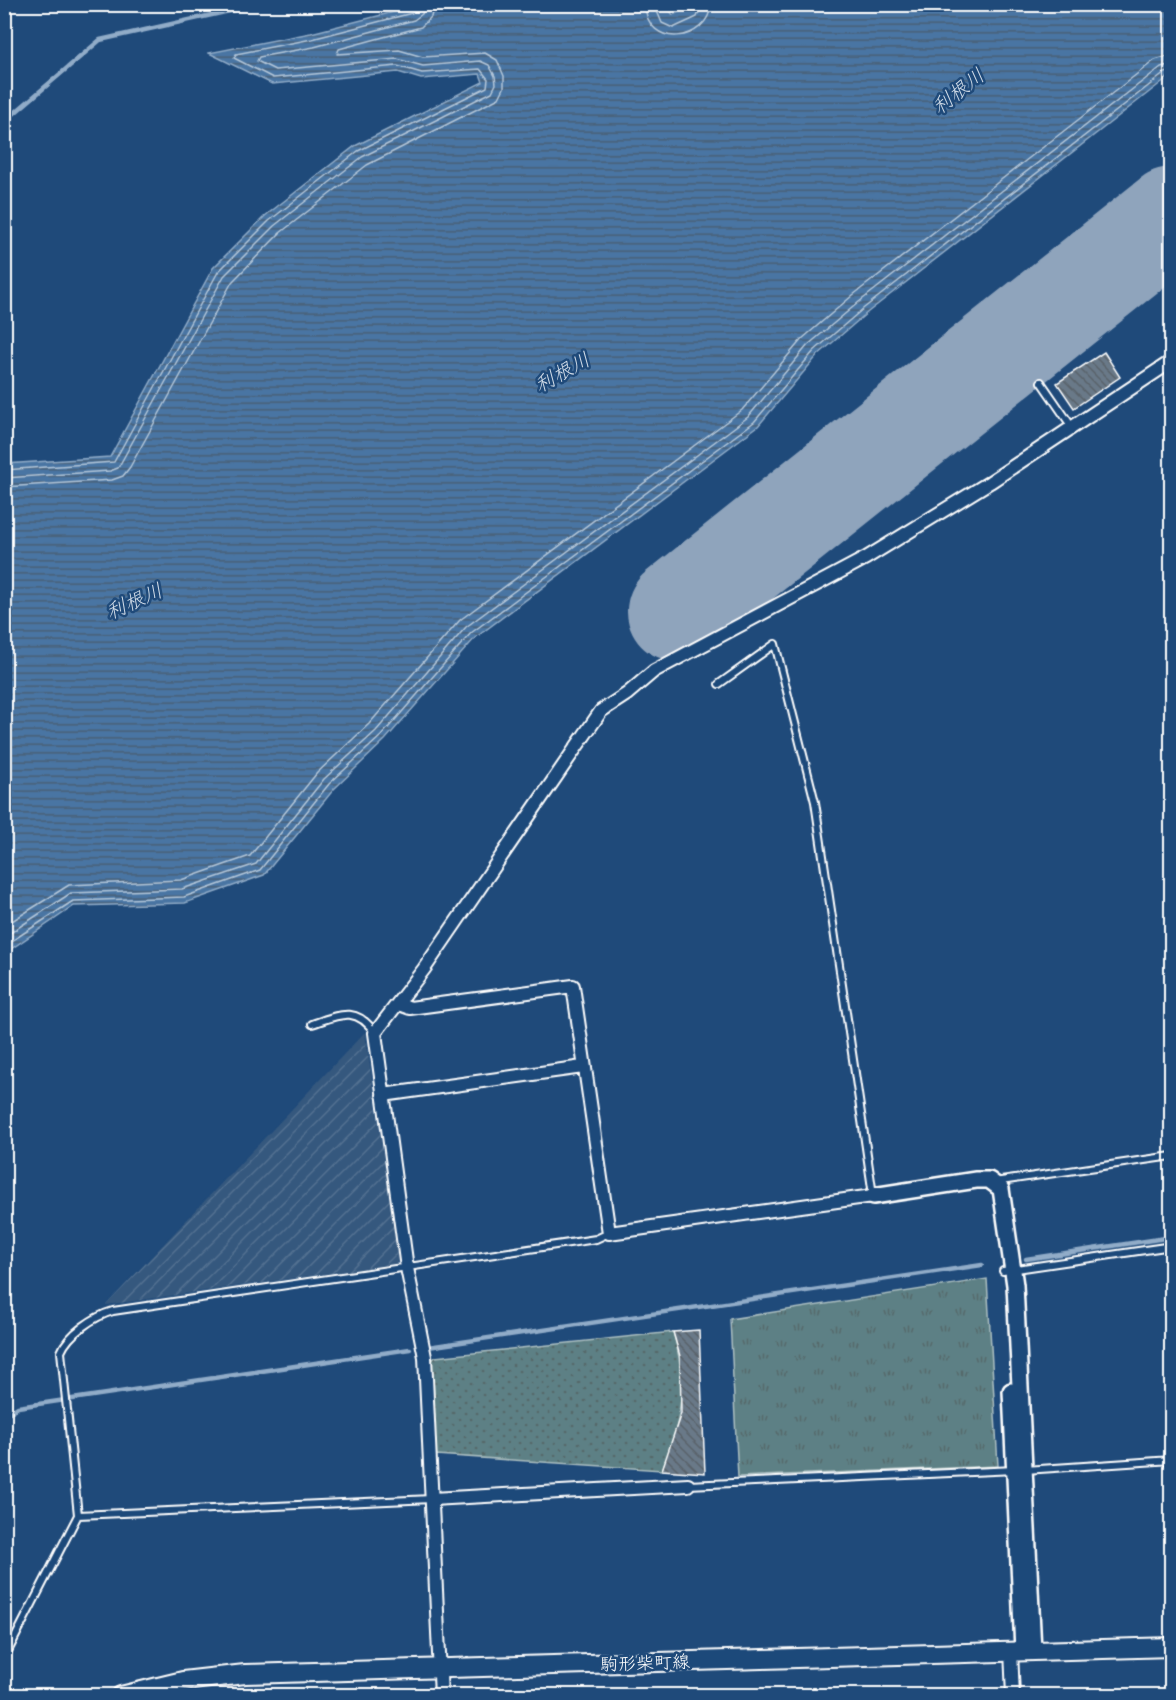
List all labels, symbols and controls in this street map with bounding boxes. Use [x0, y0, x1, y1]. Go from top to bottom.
water label: 利根川 [926, 62, 989, 119]
water label: 利根川 [529, 346, 594, 397]
water label: 利根川 [101, 577, 166, 624]
street label: 駒形柴町線 [600, 1649, 690, 1676]

